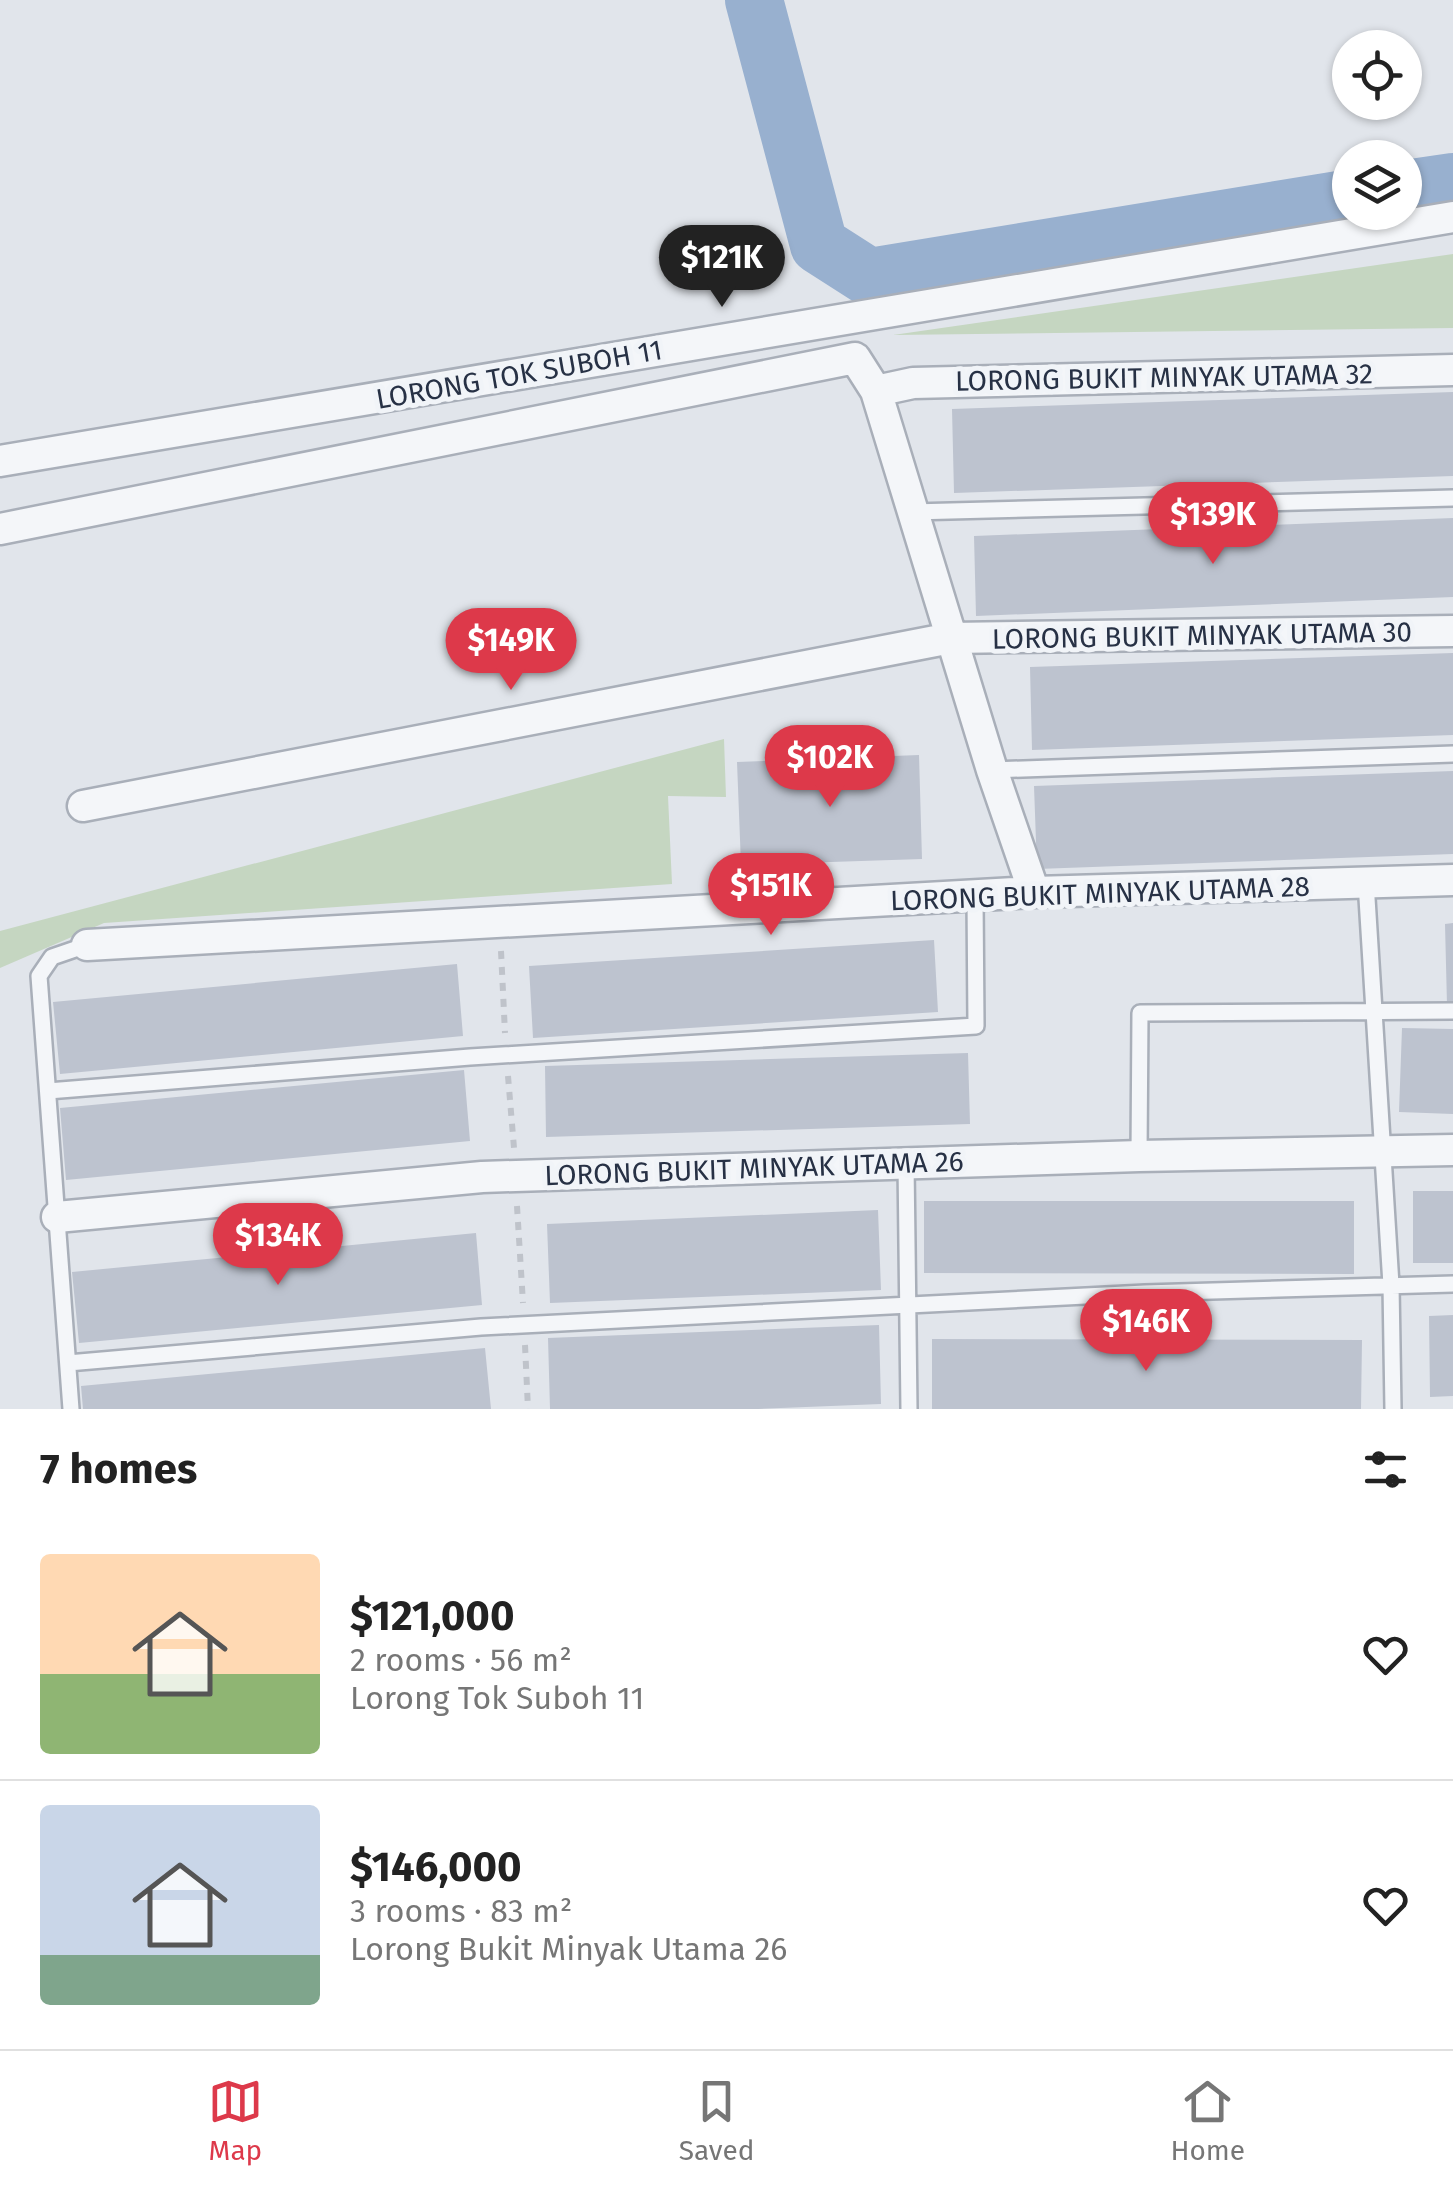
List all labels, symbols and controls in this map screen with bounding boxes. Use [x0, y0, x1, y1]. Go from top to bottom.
map controls [1332, 30, 1422, 230]
button: locate [1332, 30, 1422, 120]
button: layers [1332, 140, 1422, 230]
pin: $121K [652, 225, 792, 310]
text: $121K [681, 238, 763, 276]
street label: LORONG TOK SUBOH 11 [374, 333, 665, 416]
street label: LORONG BUKIT MINYAK UTAMA 32 [955, 357, 1373, 398]
pin: $139K [1143, 482, 1283, 567]
text: $139K [1170, 495, 1256, 533]
pin: $149K [441, 608, 581, 693]
street label: LORONG BUKIT MINYAK UTAMA 30 [992, 615, 1412, 656]
text: $149K [468, 621, 554, 659]
pin: $102K [760, 725, 900, 810]
text: $102K [787, 738, 873, 776]
pin: $151K [701, 853, 841, 938]
text: $151K [730, 866, 812, 904]
street label: LORONG BUKIT MINYAK UTAMA 28 [890, 870, 1310, 917]
street label: LORONG BUKIT MINYAK UTAMA 26 [544, 1145, 964, 1192]
pin: $134K [208, 1203, 348, 1288]
text: $134K [235, 1216, 321, 1254]
pin: $146K [1076, 1289, 1216, 1374]
text: $146K [1102, 1302, 1190, 1340]
icon: filters [1358, 1442, 1413, 1497]
text: 7 homes [40, 1444, 197, 1494]
text: $121,000 [350, 1591, 515, 1641]
icon: home [120, 1594, 240, 1714]
icon: heart [1358, 1627, 1413, 1682]
text: 2 rooms · 56 m² [350, 1641, 572, 1679]
text: Lorong Tok Suboh 11 [350, 1679, 644, 1717]
text: $146,000 [350, 1842, 522, 1892]
icon: home [120, 1845, 240, 1965]
icon: heart [1358, 1878, 1413, 1933]
text: 3 rooms · 83 m² [350, 1892, 572, 1930]
text: Lorong Bukit Minyak Utama 26 [350, 1930, 787, 1968]
tab: Map [208, 2074, 263, 2167]
tab: Saved [679, 2074, 755, 2167]
tab: Home [1170, 2074, 1245, 2167]

